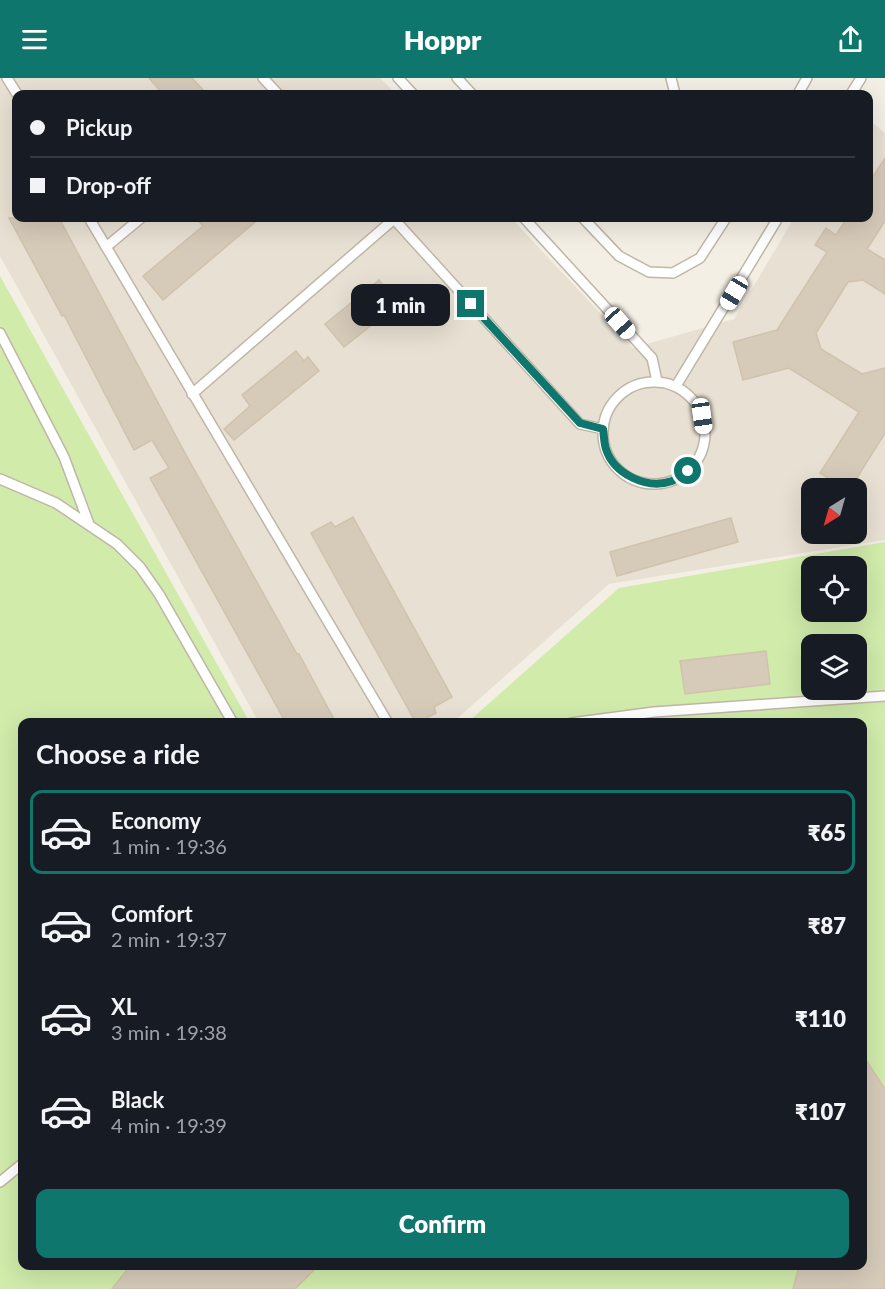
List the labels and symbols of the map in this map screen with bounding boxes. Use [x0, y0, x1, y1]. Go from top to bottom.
car [717, 273, 751, 313]
callout: 1 min [351, 283, 450, 325]
route end [457, 290, 484, 317]
car [601, 304, 639, 342]
car [691, 397, 713, 435]
route start [674, 457, 701, 484]
north arrow [801, 478, 867, 544]

